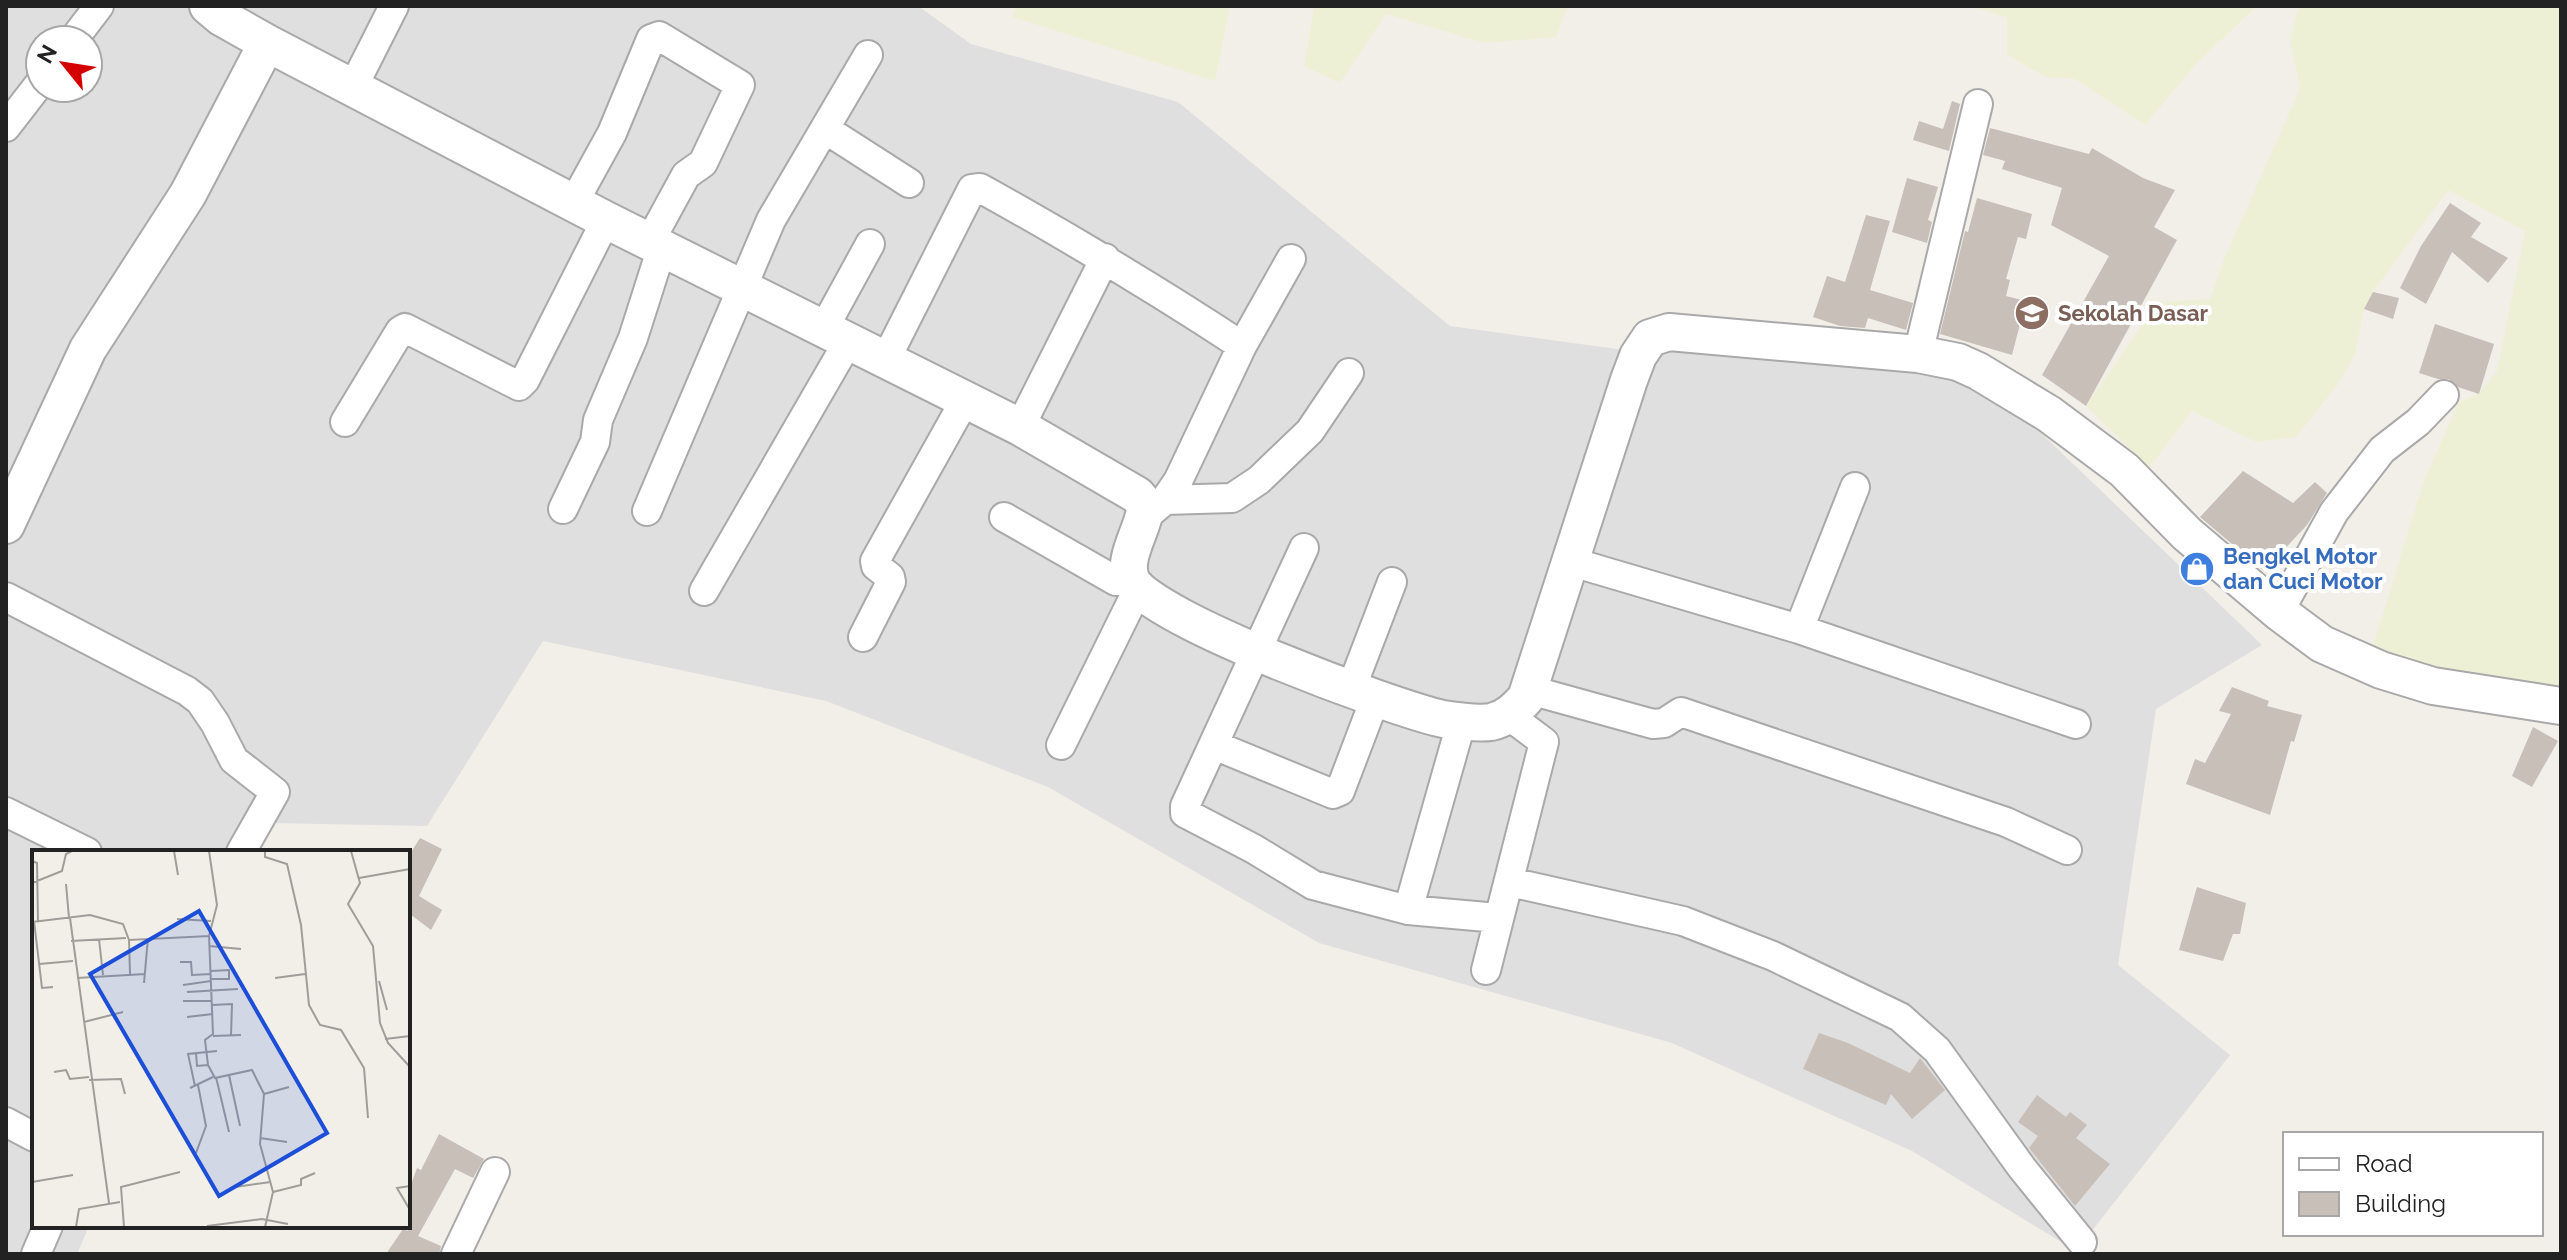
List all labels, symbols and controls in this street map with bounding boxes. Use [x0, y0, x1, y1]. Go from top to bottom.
north arrow [24, 24, 104, 104]
text: N [31, 40, 62, 68]
school or university icon: Sekolah Dasar [2013, 294, 2051, 332]
place label: Sekolah Dasar [2058, 300, 2209, 326]
place label: Bengkel Motor dan Cuci Motor [2223, 543, 2383, 594]
shop icon: Bengkel Motor dan Cuci Motor [2178, 550, 2216, 588]
inset map [32, 850, 410, 1228]
legend [2283, 1132, 2543, 1236]
text: Road [2355, 1149, 2413, 1178]
text: Building [2355, 1189, 2446, 1218]

